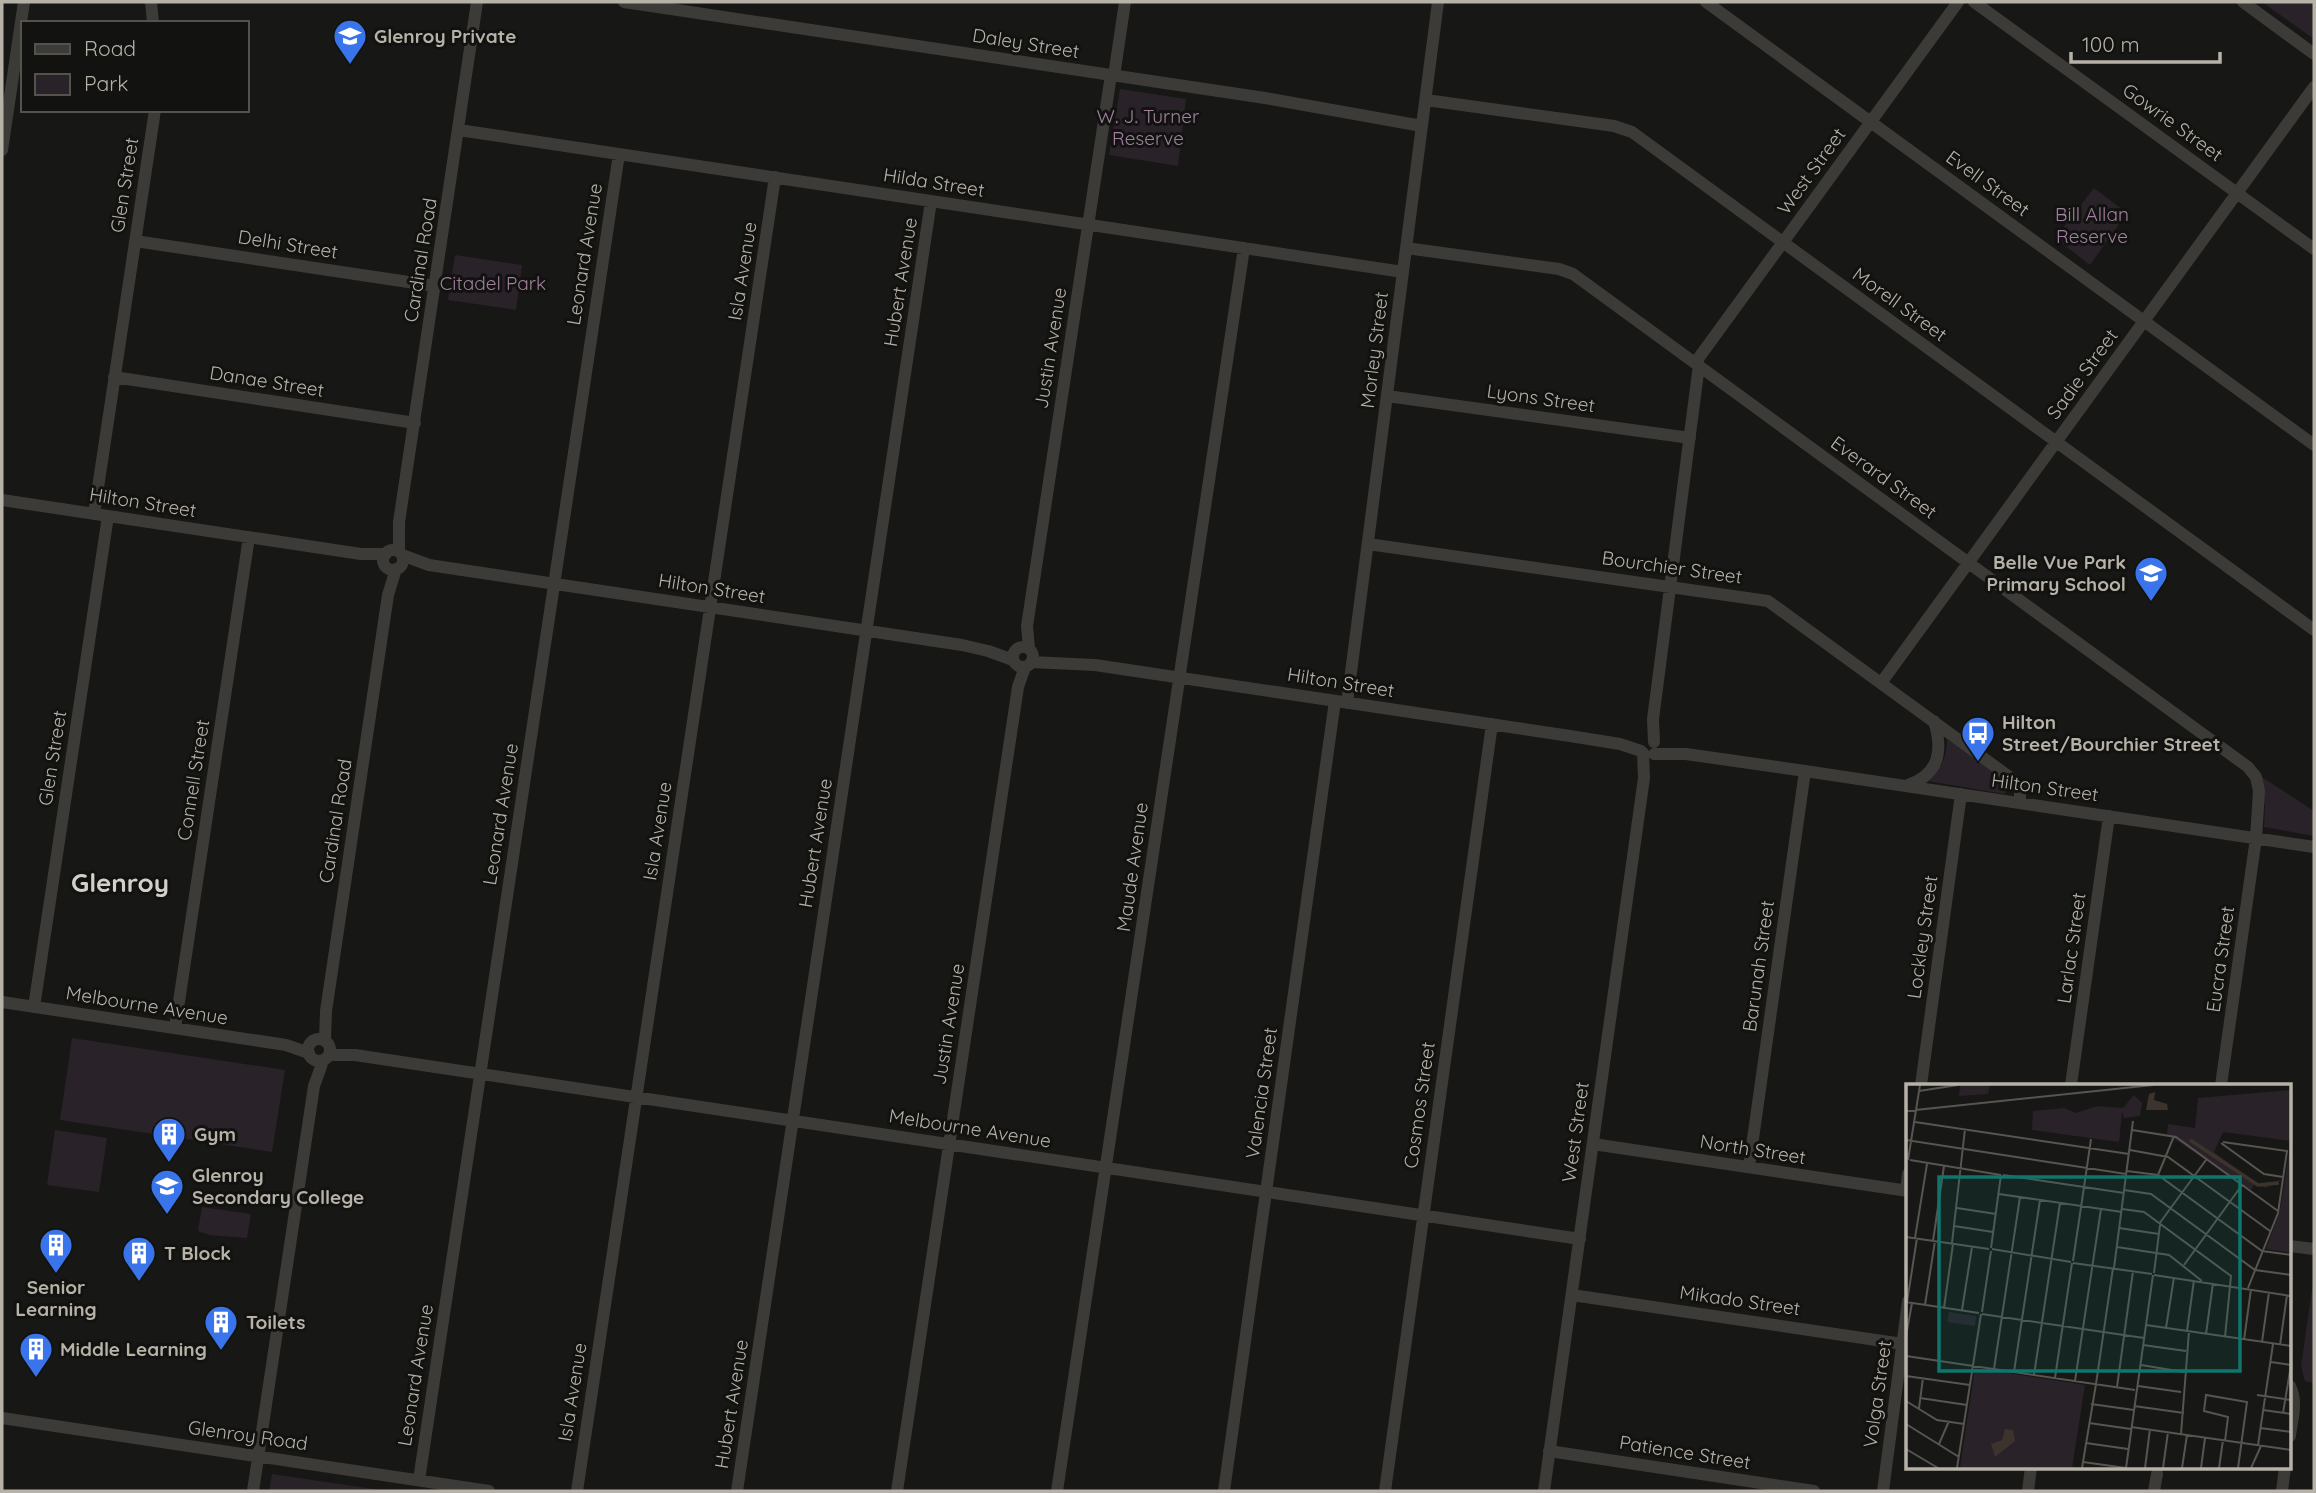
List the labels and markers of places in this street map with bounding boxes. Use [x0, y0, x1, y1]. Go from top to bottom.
school or university icon: Glenroy Private [331, 17, 369, 66]
place label: Glenroy Private [374, 24, 517, 48]
place label: Belle Vue Park Primary School [1986, 550, 2126, 596]
school or university icon: Belle Vue Park Primary School [2132, 554, 2170, 603]
place label: Hilton Street/Bourchier Street [2002, 710, 2221, 756]
bus stop icon: Hilton Street/Bourchier Street [1959, 714, 1997, 763]
building icon: Gym [150, 1115, 188, 1164]
place label: Gym [194, 1122, 236, 1146]
place label: Glenroy Secondary College [192, 1163, 364, 1209]
school or university icon: Glenroy Secondary College [148, 1167, 186, 1216]
building icon: Senior Learning [37, 1226, 75, 1275]
building icon: T Block [120, 1234, 158, 1283]
place label: T Block [164, 1241, 231, 1265]
place label: Senior Learning [15, 1275, 97, 1321]
building icon: Toilets [202, 1303, 240, 1352]
place label: Toilets [246, 1310, 305, 1334]
building icon: Middle Learning [17, 1330, 55, 1379]
place label: Middle Learning [60, 1337, 207, 1361]

